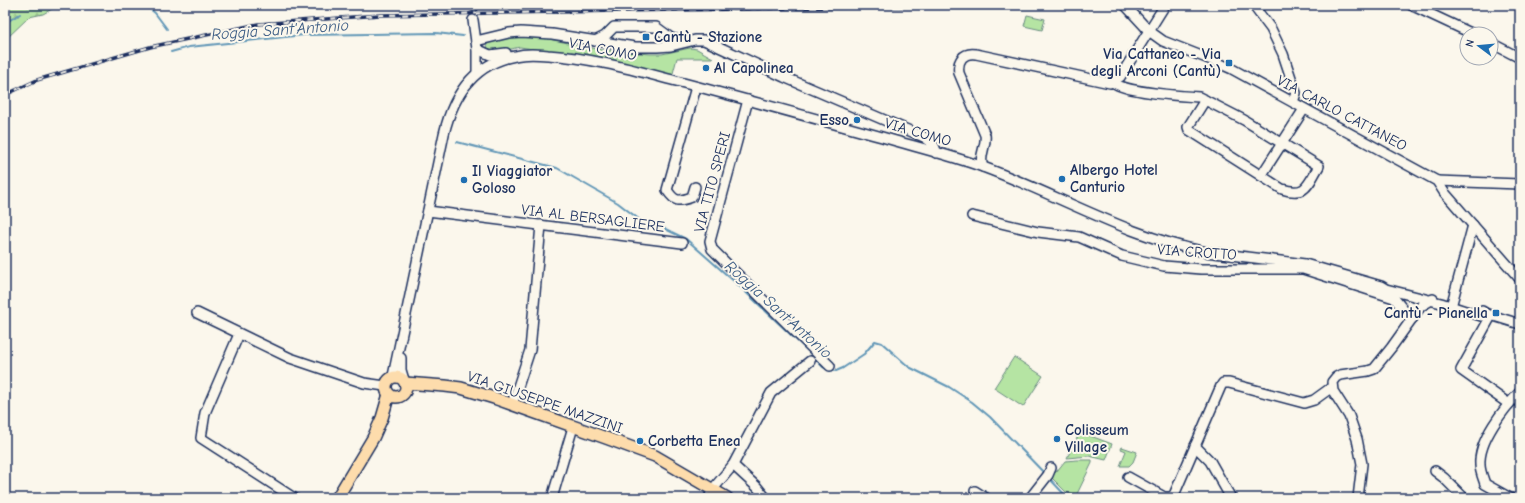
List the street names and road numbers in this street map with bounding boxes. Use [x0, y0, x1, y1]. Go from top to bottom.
street label: VIA COMO [568, 34, 638, 64]
street label: VIA CARLO CATTANEO [1274, 71, 1410, 155]
street label: VIA COMO [883, 114, 953, 150]
street label: VIA TITO SPERI [690, 130, 734, 234]
street label: VIA AL BERSAGLIERE [520, 200, 666, 236]
street label: VIA CROTTO [1157, 240, 1237, 264]
street label: VIA GIUSEPPE MAZZINI [465, 367, 625, 437]

